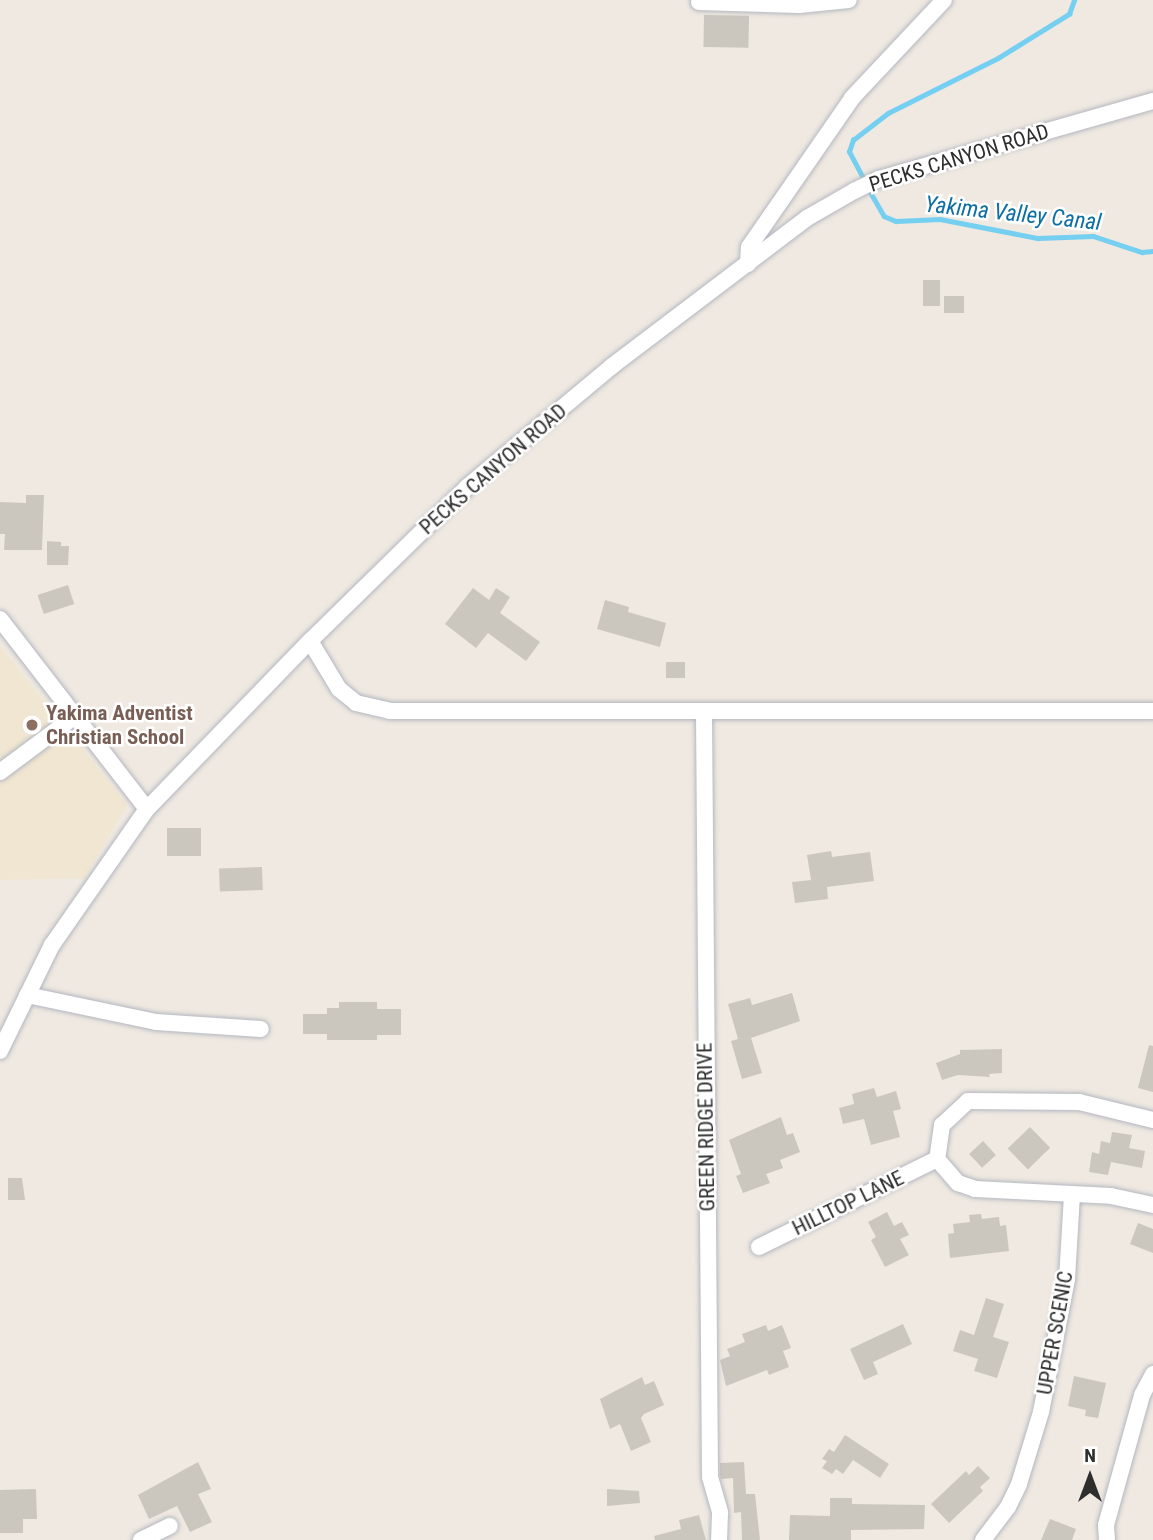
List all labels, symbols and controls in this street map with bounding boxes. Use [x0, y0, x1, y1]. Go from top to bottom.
street label: PECKS CANYON ROAD [866, 119, 1052, 197]
water label: Yakima Valley Canal [923, 191, 1103, 237]
street label: PECKS CANYON ROAD [414, 398, 572, 540]
place label: Yakima Adventist Christian School [46, 700, 193, 750]
marker: Yakima Adventist Christian School [24, 717, 40, 733]
street label: GREEN RIDGE DRIVE [692, 1042, 720, 1212]
street label: HILLTOP LANE [788, 1165, 908, 1241]
street label: UPPER SCENIC [1032, 1269, 1078, 1397]
north arrow [1055, 1442, 1125, 1512]
text: N [1084, 1444, 1096, 1467]

